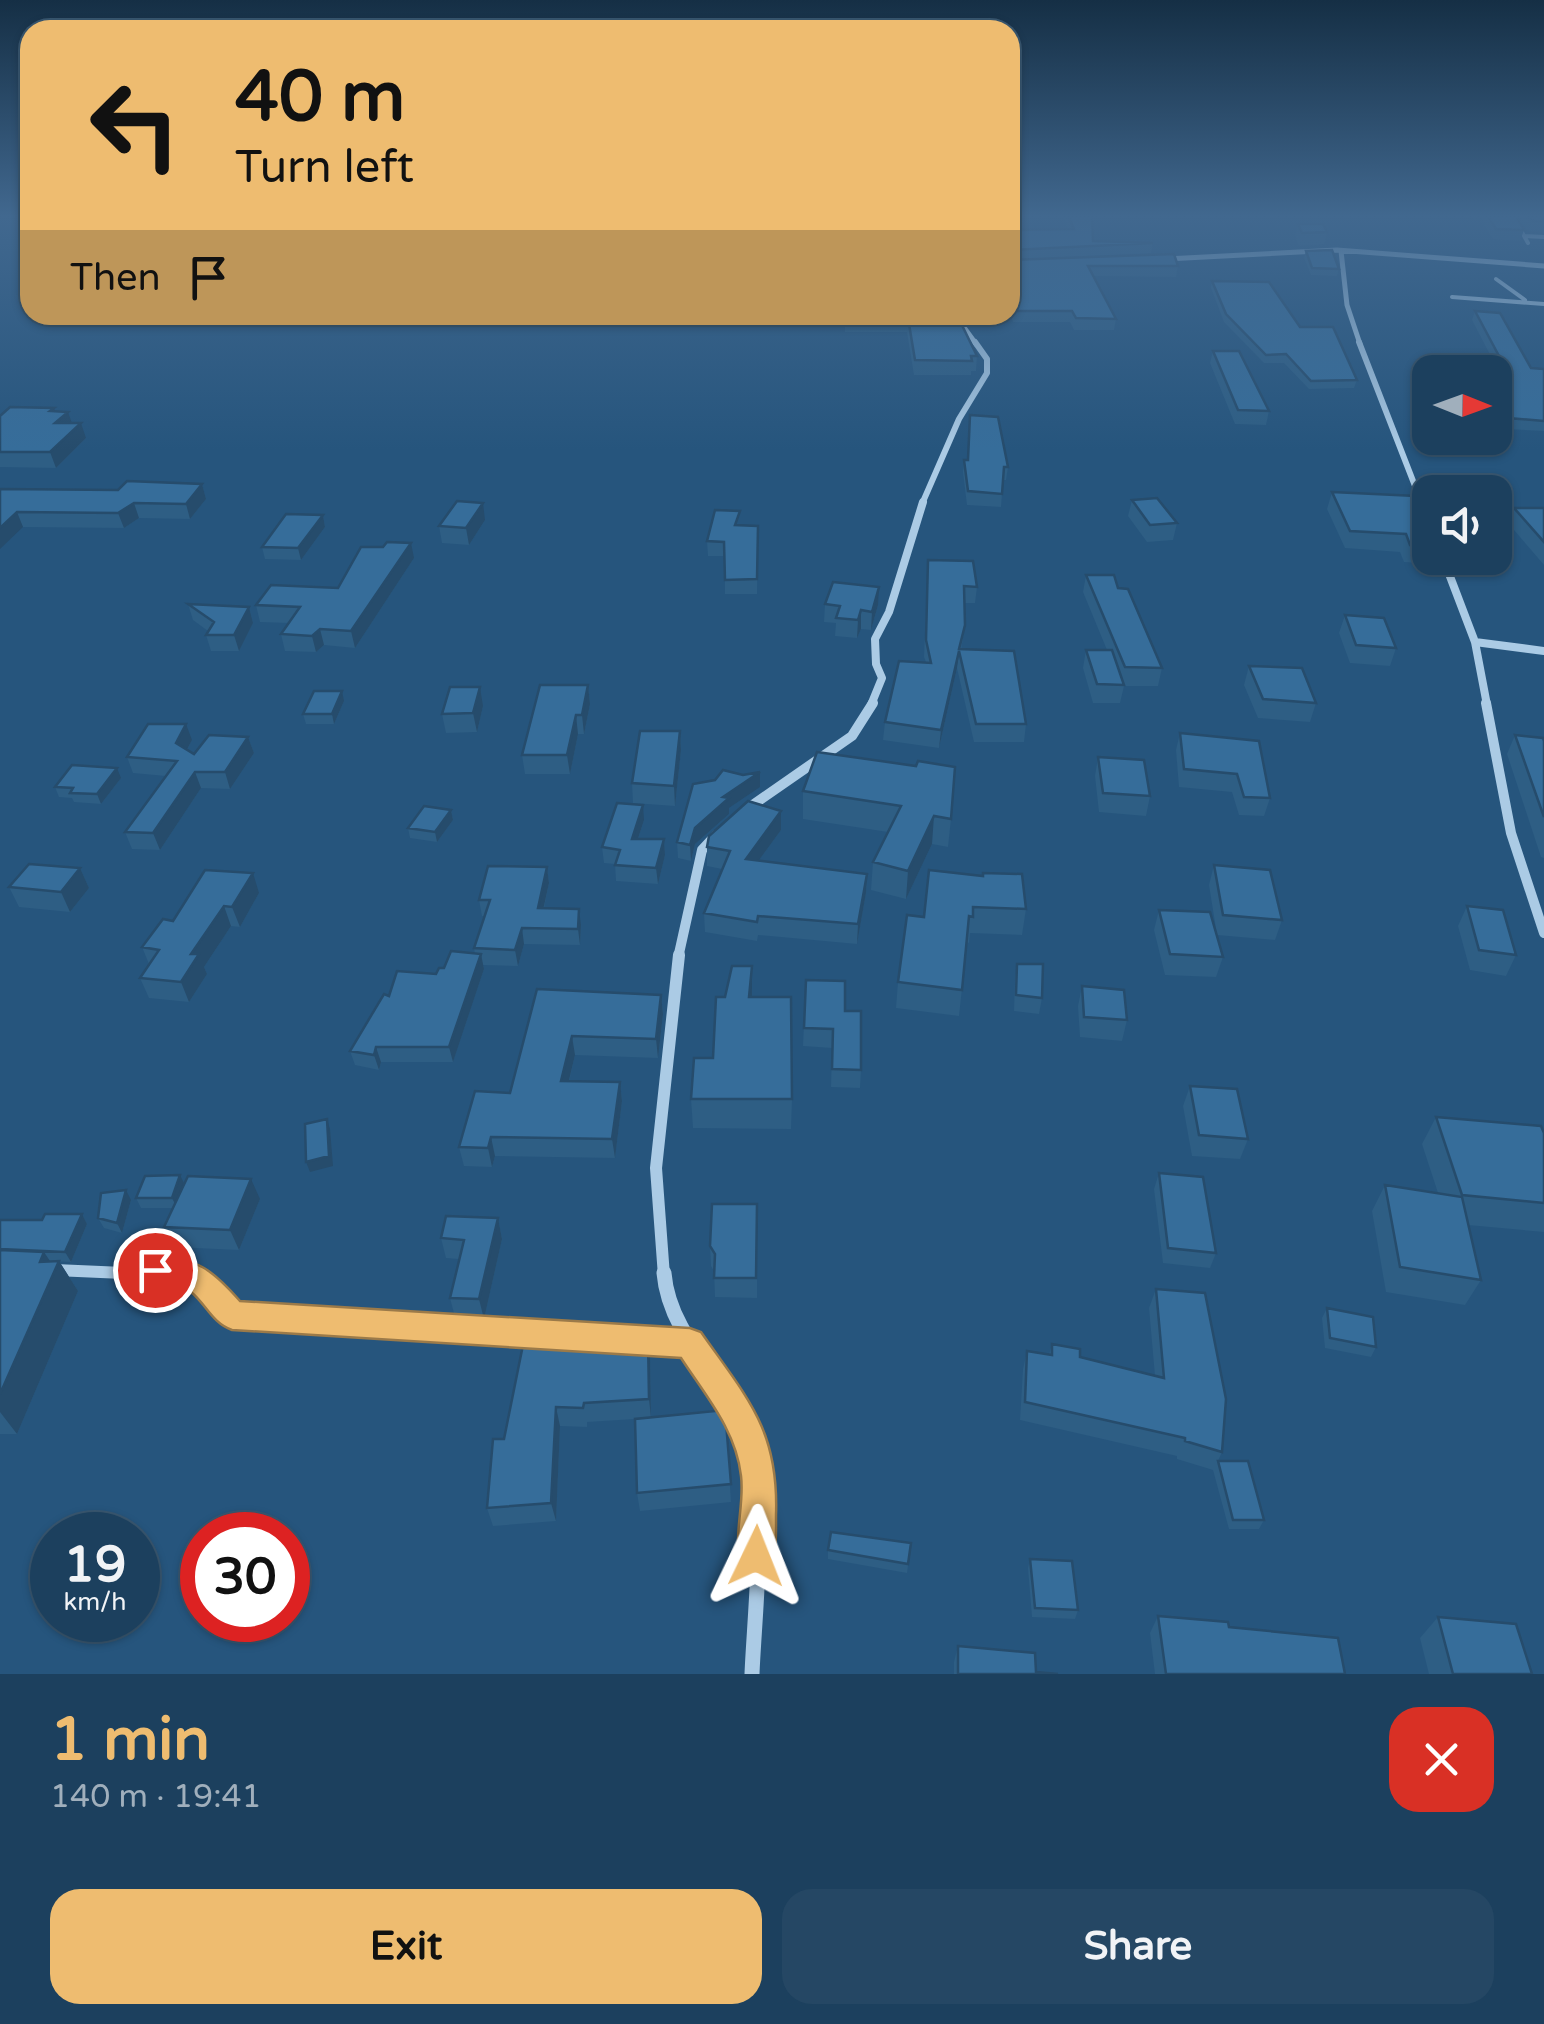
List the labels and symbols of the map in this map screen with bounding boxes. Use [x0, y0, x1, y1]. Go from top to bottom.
north arrow [1412, 355, 1512, 455]
pin [113, 1228, 198, 1313]
position arrow [704, 1504, 808, 1608]
speed limit sign: 30 [180, 1512, 310, 1642]

